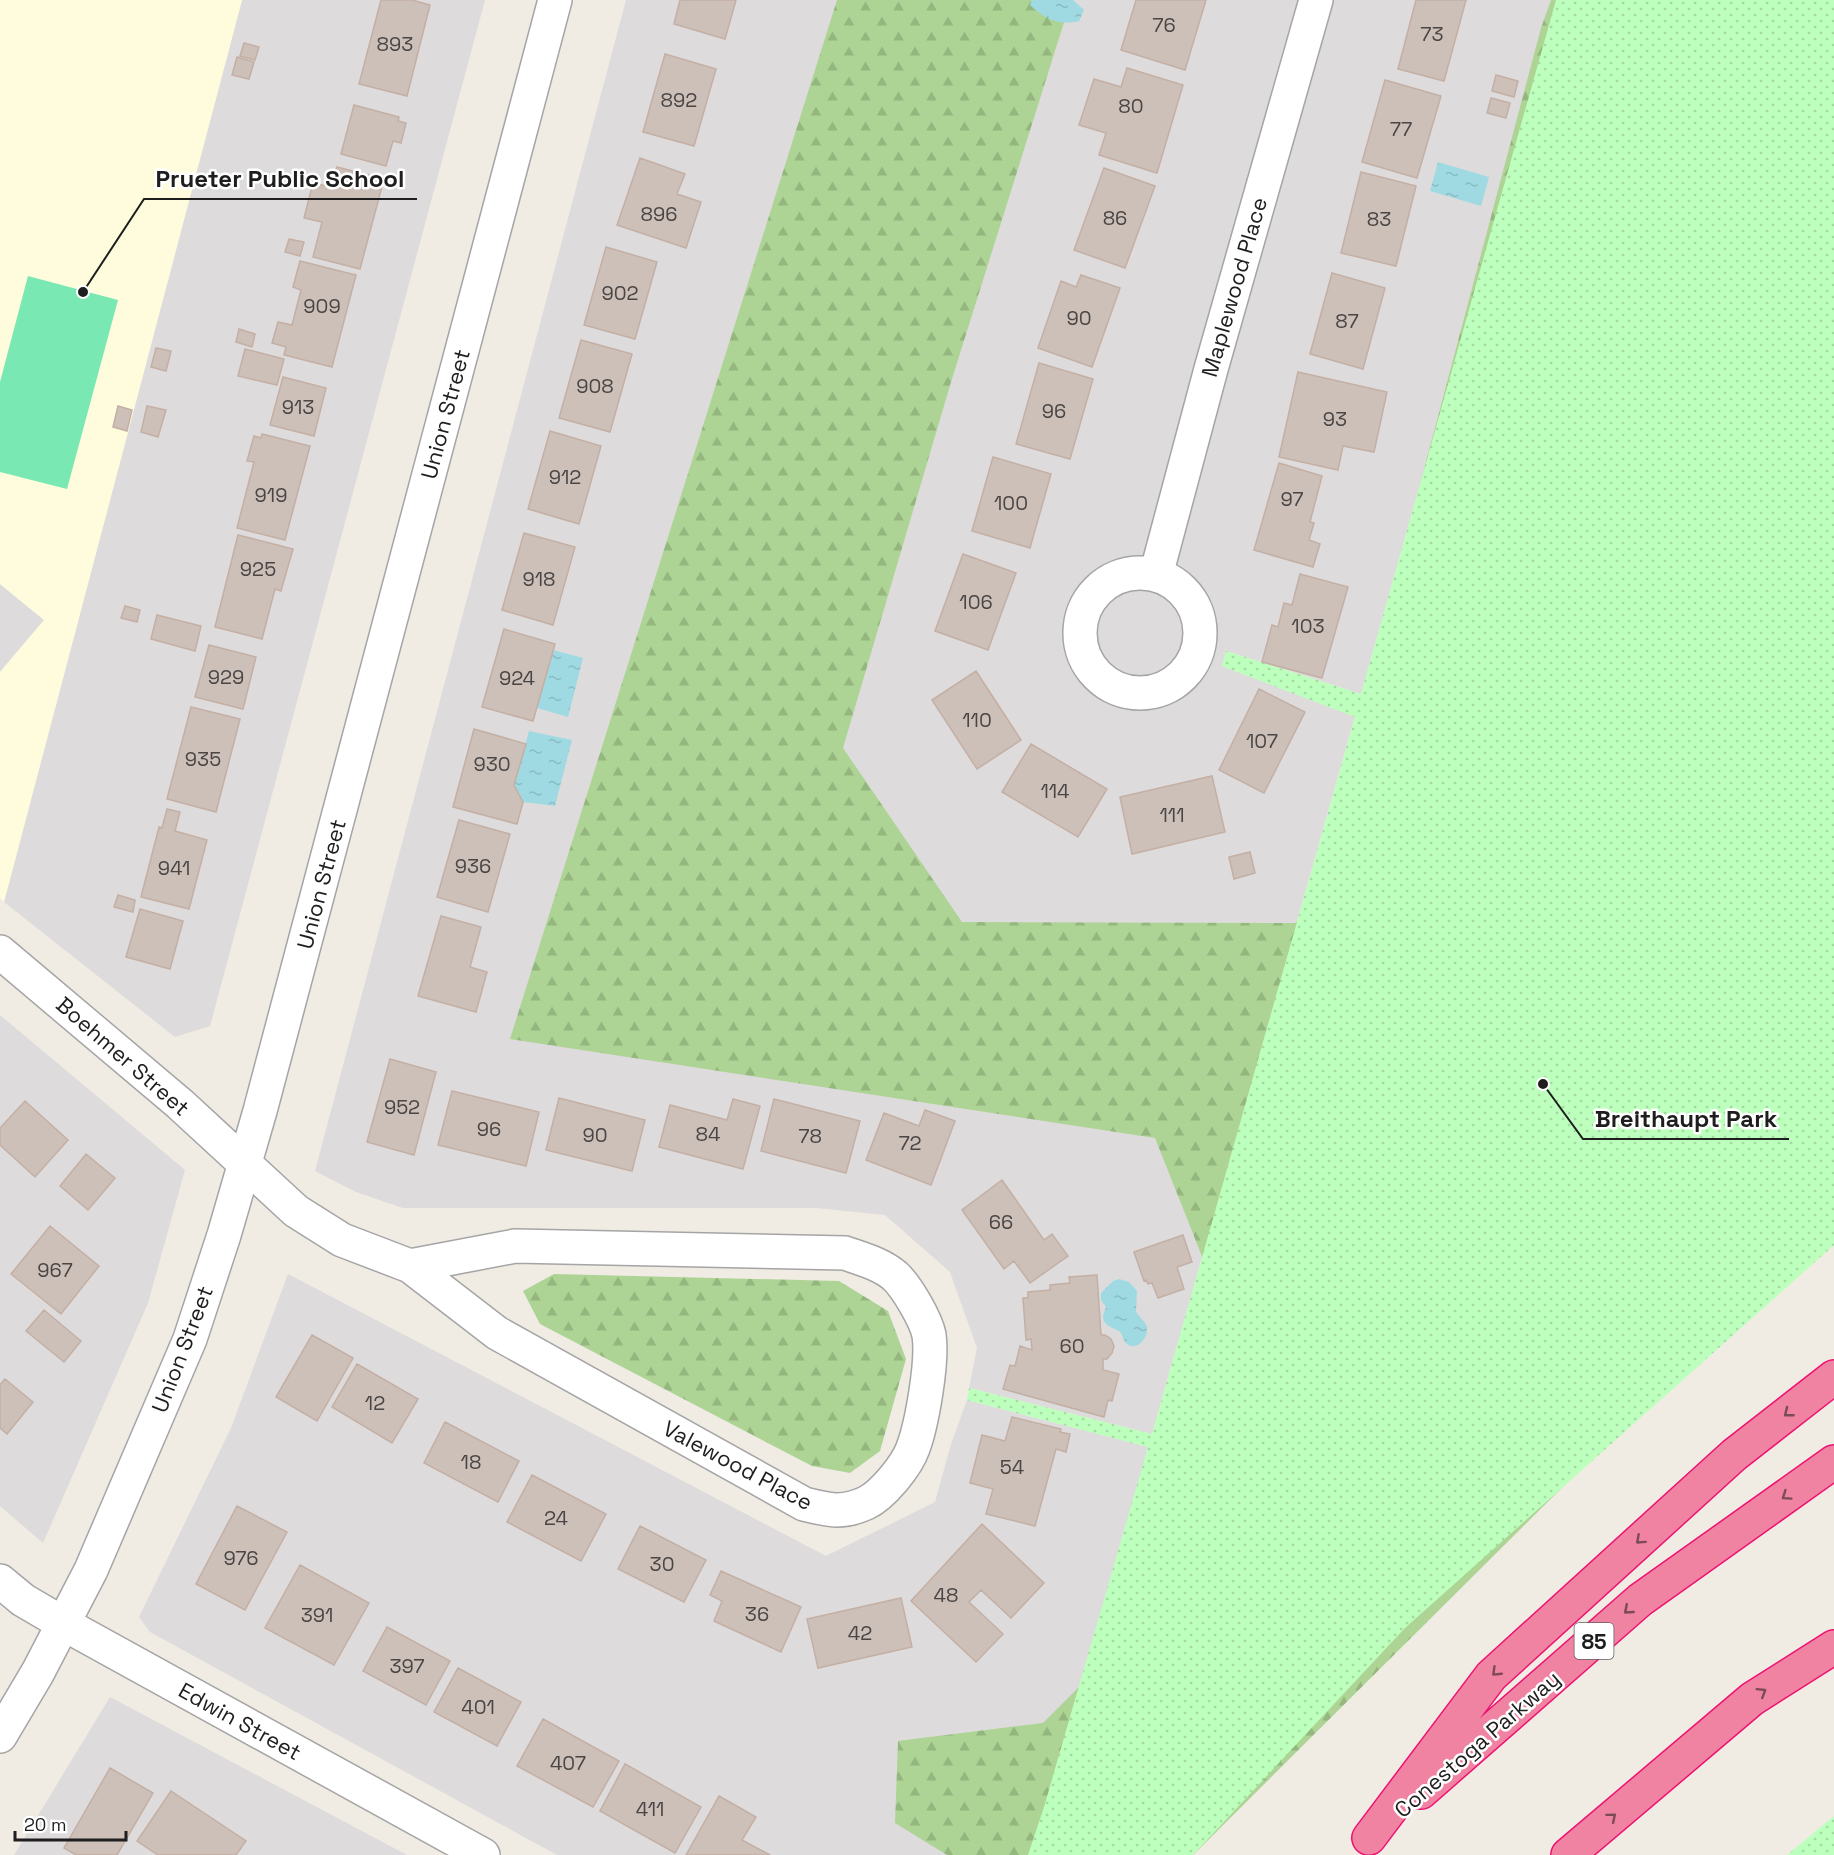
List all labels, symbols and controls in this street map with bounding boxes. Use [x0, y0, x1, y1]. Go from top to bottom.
house number: 76 [1152, 12, 1176, 38]
house number: 73 [1420, 21, 1444, 47]
house number: 893 [377, 31, 413, 57]
house number: 892 [661, 87, 697, 113]
house number: 80 [1118, 93, 1144, 119]
house number: 77 [1390, 116, 1412, 142]
callout: Prueter Public School [144, 157, 417, 199]
text: Prueter Public School [156, 163, 404, 194]
street label: Maplewood Place [1195, 194, 1273, 380]
house number: 896 [641, 201, 677, 227]
house number: 86 [1103, 205, 1127, 231]
house number: 83 [1367, 206, 1391, 232]
house number: 902 [601, 280, 639, 306]
house number: 909 [303, 293, 341, 319]
house number: 90 [1066, 305, 1092, 331]
house number: 87 [1335, 308, 1359, 334]
street label: Union Street [414, 346, 476, 482]
house number: 908 [576, 373, 614, 399]
house number: 913 [282, 394, 314, 420]
house number: 96 [1042, 398, 1066, 424]
house number: 93 [1323, 406, 1347, 432]
house number: 912 [549, 464, 581, 490]
house number: 919 [255, 482, 287, 508]
house number: 97 [1280, 486, 1304, 512]
house number: 100 [994, 490, 1028, 516]
house number: 925 [240, 556, 276, 582]
house number: 918 [522, 566, 556, 592]
house number: 106 [959, 589, 993, 615]
house number: 103 [1291, 613, 1325, 639]
house number: 929 [208, 664, 244, 690]
house number: 924 [499, 665, 535, 691]
house number: 110 [962, 707, 992, 733]
house number: 107 [1246, 728, 1278, 754]
house number: 935 [185, 746, 221, 772]
house number: 930 [473, 751, 511, 777]
house number: 114 [1040, 778, 1070, 804]
house number: 111 [1159, 802, 1185, 828]
street label: Union Street [290, 816, 352, 952]
house number: 936 [455, 853, 491, 879]
house number: 941 [158, 855, 190, 881]
street label: Boehmer Street [51, 990, 195, 1122]
house number: 952 [384, 1094, 420, 1120]
callout: Breithaupt Park [1583, 1097, 1789, 1139]
text: Breithaupt Park [1595, 1103, 1778, 1134]
house number: 96 [477, 1116, 501, 1142]
house number: 84 [696, 1121, 720, 1147]
house number: 90 [582, 1122, 608, 1148]
house number: 78 [798, 1123, 822, 1149]
house number: 72 [898, 1130, 922, 1156]
house number: 66 [989, 1209, 1013, 1235]
house number: 967 [37, 1257, 73, 1283]
street label: Union Street [145, 1282, 219, 1416]
house number: 60 [1059, 1333, 1085, 1359]
house number: 12 [365, 1390, 385, 1416]
one-way arrow [1784, 1405, 1795, 1416]
street label: Valewood Place [658, 1414, 818, 1516]
house number: 18 [461, 1449, 481, 1475]
house number: 54 [1000, 1454, 1024, 1480]
one-way arrow [1782, 1489, 1793, 1500]
house number: 24 [544, 1505, 568, 1531]
one-way arrow [1636, 1533, 1647, 1544]
house number: 976 [223, 1545, 259, 1571]
house number: 30 [650, 1551, 674, 1577]
house number: 48 [934, 1582, 958, 1608]
house number: 36 [745, 1601, 769, 1627]
house number: 391 [301, 1602, 333, 1628]
one-way arrow [1625, 1603, 1635, 1614]
house number: 42 [848, 1620, 872, 1646]
road number: 85 [1574, 1623, 1614, 1659]
house number: 397 [389, 1653, 425, 1679]
street label: Conestoga Parkway [1388, 1664, 1566, 1824]
one-way arrow [1493, 1664, 1504, 1675]
street label: Edwin Street [174, 1676, 306, 1766]
one-way arrow [1756, 1688, 1766, 1700]
house number: 401 [461, 1694, 495, 1720]
house number: 407 [550, 1750, 586, 1776]
house number: 411 [636, 1796, 664, 1822]
scale bar [15, 1804, 126, 1842]
text: 20 m [24, 1813, 67, 1836]
one-way arrow [1605, 1813, 1616, 1824]

